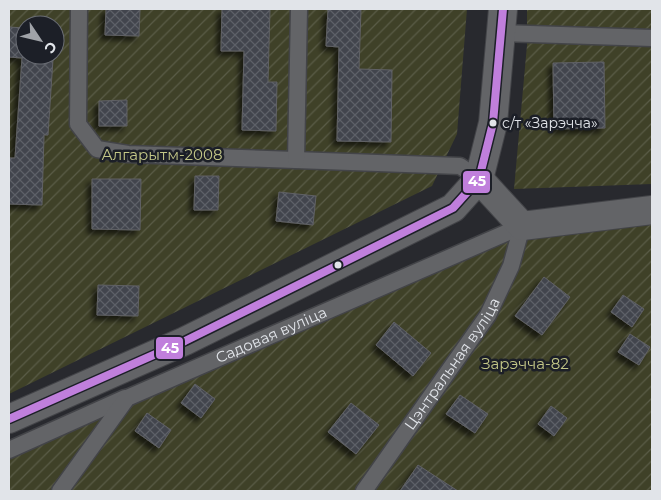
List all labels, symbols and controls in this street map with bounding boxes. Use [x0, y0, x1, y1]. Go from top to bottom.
north arrow [15, 15, 65, 65]
text: С [40, 38, 61, 57]
place label: с/т «Зарэчча» [502, 114, 598, 132]
marker: с/т «Зарэчча» [488, 118, 498, 128]
park label: Алгарытм-2008 [102, 145, 222, 164]
line badge: 45 [462, 170, 491, 194]
text: 45 [468, 172, 486, 190]
unlabelled marker [333, 260, 343, 270]
street label: Цэнтральная вуліца [400, 294, 504, 434]
street label: Садовая вуліца [213, 302, 330, 367]
line badge: 45 [155, 336, 184, 360]
text: 45 [161, 339, 179, 357]
park label: Зарэчча-82 [481, 354, 569, 373]

